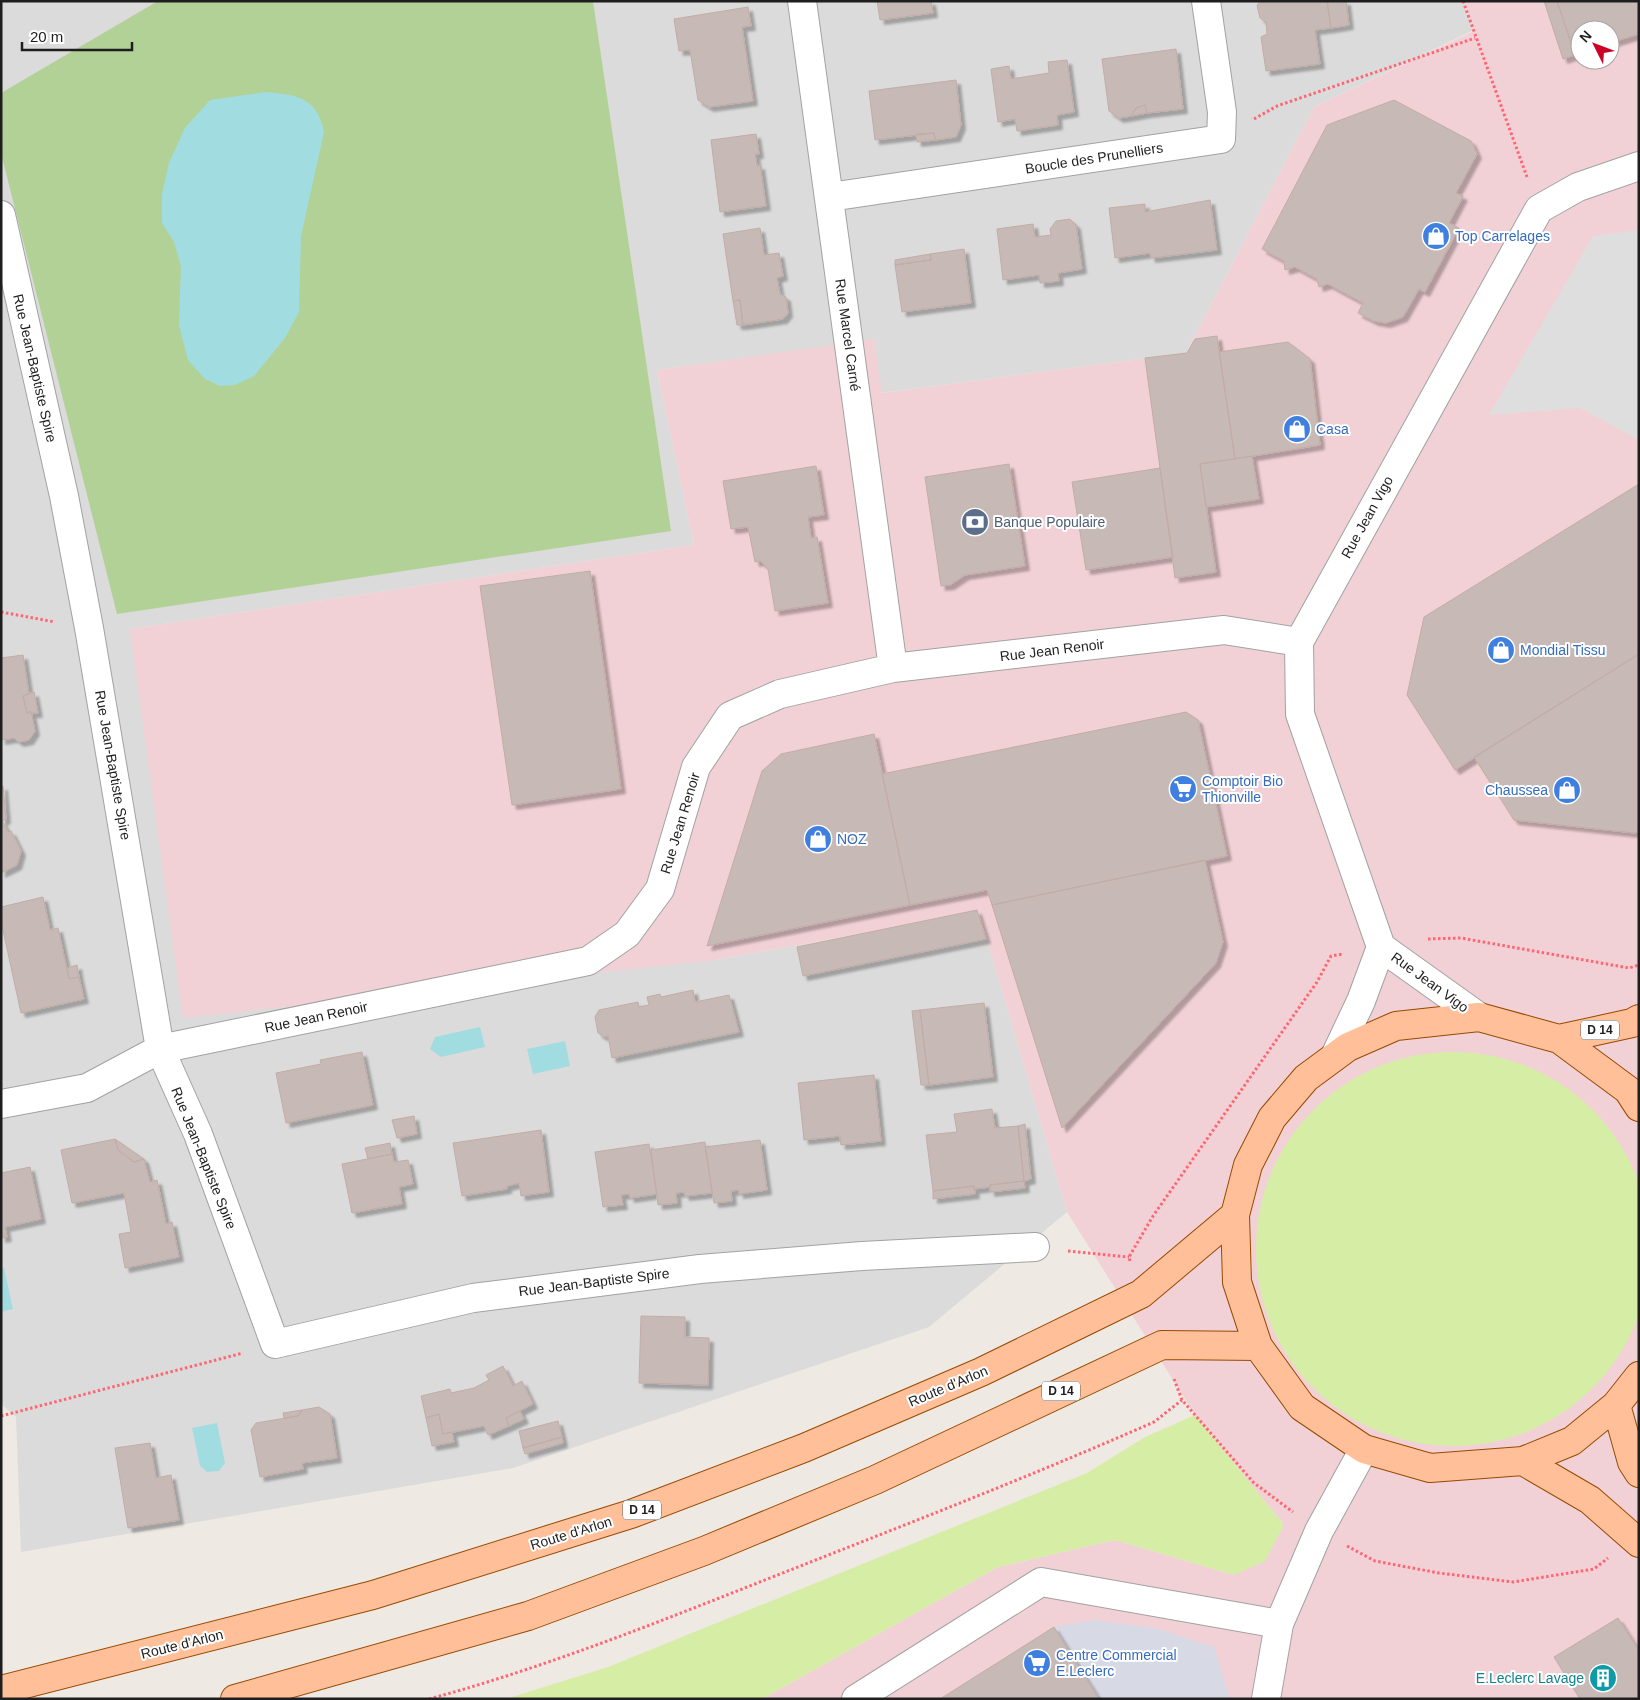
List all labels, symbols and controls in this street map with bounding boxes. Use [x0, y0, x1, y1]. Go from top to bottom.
scale bar [22, 20, 132, 52]
north arrow [1570, 20, 1620, 70]
text: N [1576, 27, 1595, 45]
text: 20 m [30, 28, 63, 45]
street label: Boucle des Prunelliers [1024, 139, 1164, 177]
shop icon: Top Carrelages [1421, 221, 1451, 251]
place label: Top Carrelages [1455, 228, 1550, 244]
street label: Rue Marcel Carné [832, 278, 864, 393]
street label: Rue Jean-Baptiste Spire [10, 292, 60, 444]
shop icon: Casa [1282, 414, 1312, 444]
place label: Casa [1316, 421, 1349, 437]
street label: Rue Jean Vigo [1338, 473, 1396, 561]
bank icon: Banque Populaire [960, 507, 990, 537]
place label: Banque Populaire [994, 514, 1106, 530]
shop icon: Mondial Tissu [1486, 635, 1516, 665]
street label: Rue Jean Renoir [999, 636, 1105, 664]
place label: Mondial Tissu [1520, 642, 1606, 658]
street label: Rue Jean-Baptiste Spire [92, 689, 134, 841]
street label: Rue Jean Renoir [657, 770, 703, 876]
place label: Comptoir Bio Thionville [1202, 773, 1283, 805]
supermarket icon: Comptoir Bio Thionville [1168, 774, 1198, 804]
shop icon: Chaussea [1552, 775, 1582, 805]
place label: Chaussea [1485, 782, 1548, 798]
shop icon: NOZ [803, 824, 833, 854]
place label: NOZ [837, 831, 867, 847]
street label: Rue Jean Vigo [1388, 949, 1472, 1016]
street label: Rue Jean Renoir [263, 998, 369, 1036]
road number: D 14 [1581, 1020, 1619, 1040]
street label: Rue Jean-Baptiste Spire [168, 1085, 240, 1232]
street label: Rue Jean-Baptiste Spire [518, 1265, 670, 1299]
street label: Route d'Arlon [906, 1362, 990, 1410]
road number: D 14 [1042, 1382, 1080, 1400]
road number: D 14 [623, 1500, 661, 1520]
street label: Route d'Arlon [528, 1513, 614, 1553]
street label: Route d'Arlon [139, 1626, 225, 1662]
place label: Centre Commercial E.Leclerc [1056, 1647, 1177, 1679]
supermarket icon: Centre Commercial E.Leclerc [1022, 1648, 1052, 1678]
building icon: E.Leclerc Lavage [1588, 1663, 1618, 1693]
place label: E.Leclerc Lavage [1476, 1670, 1584, 1686]

